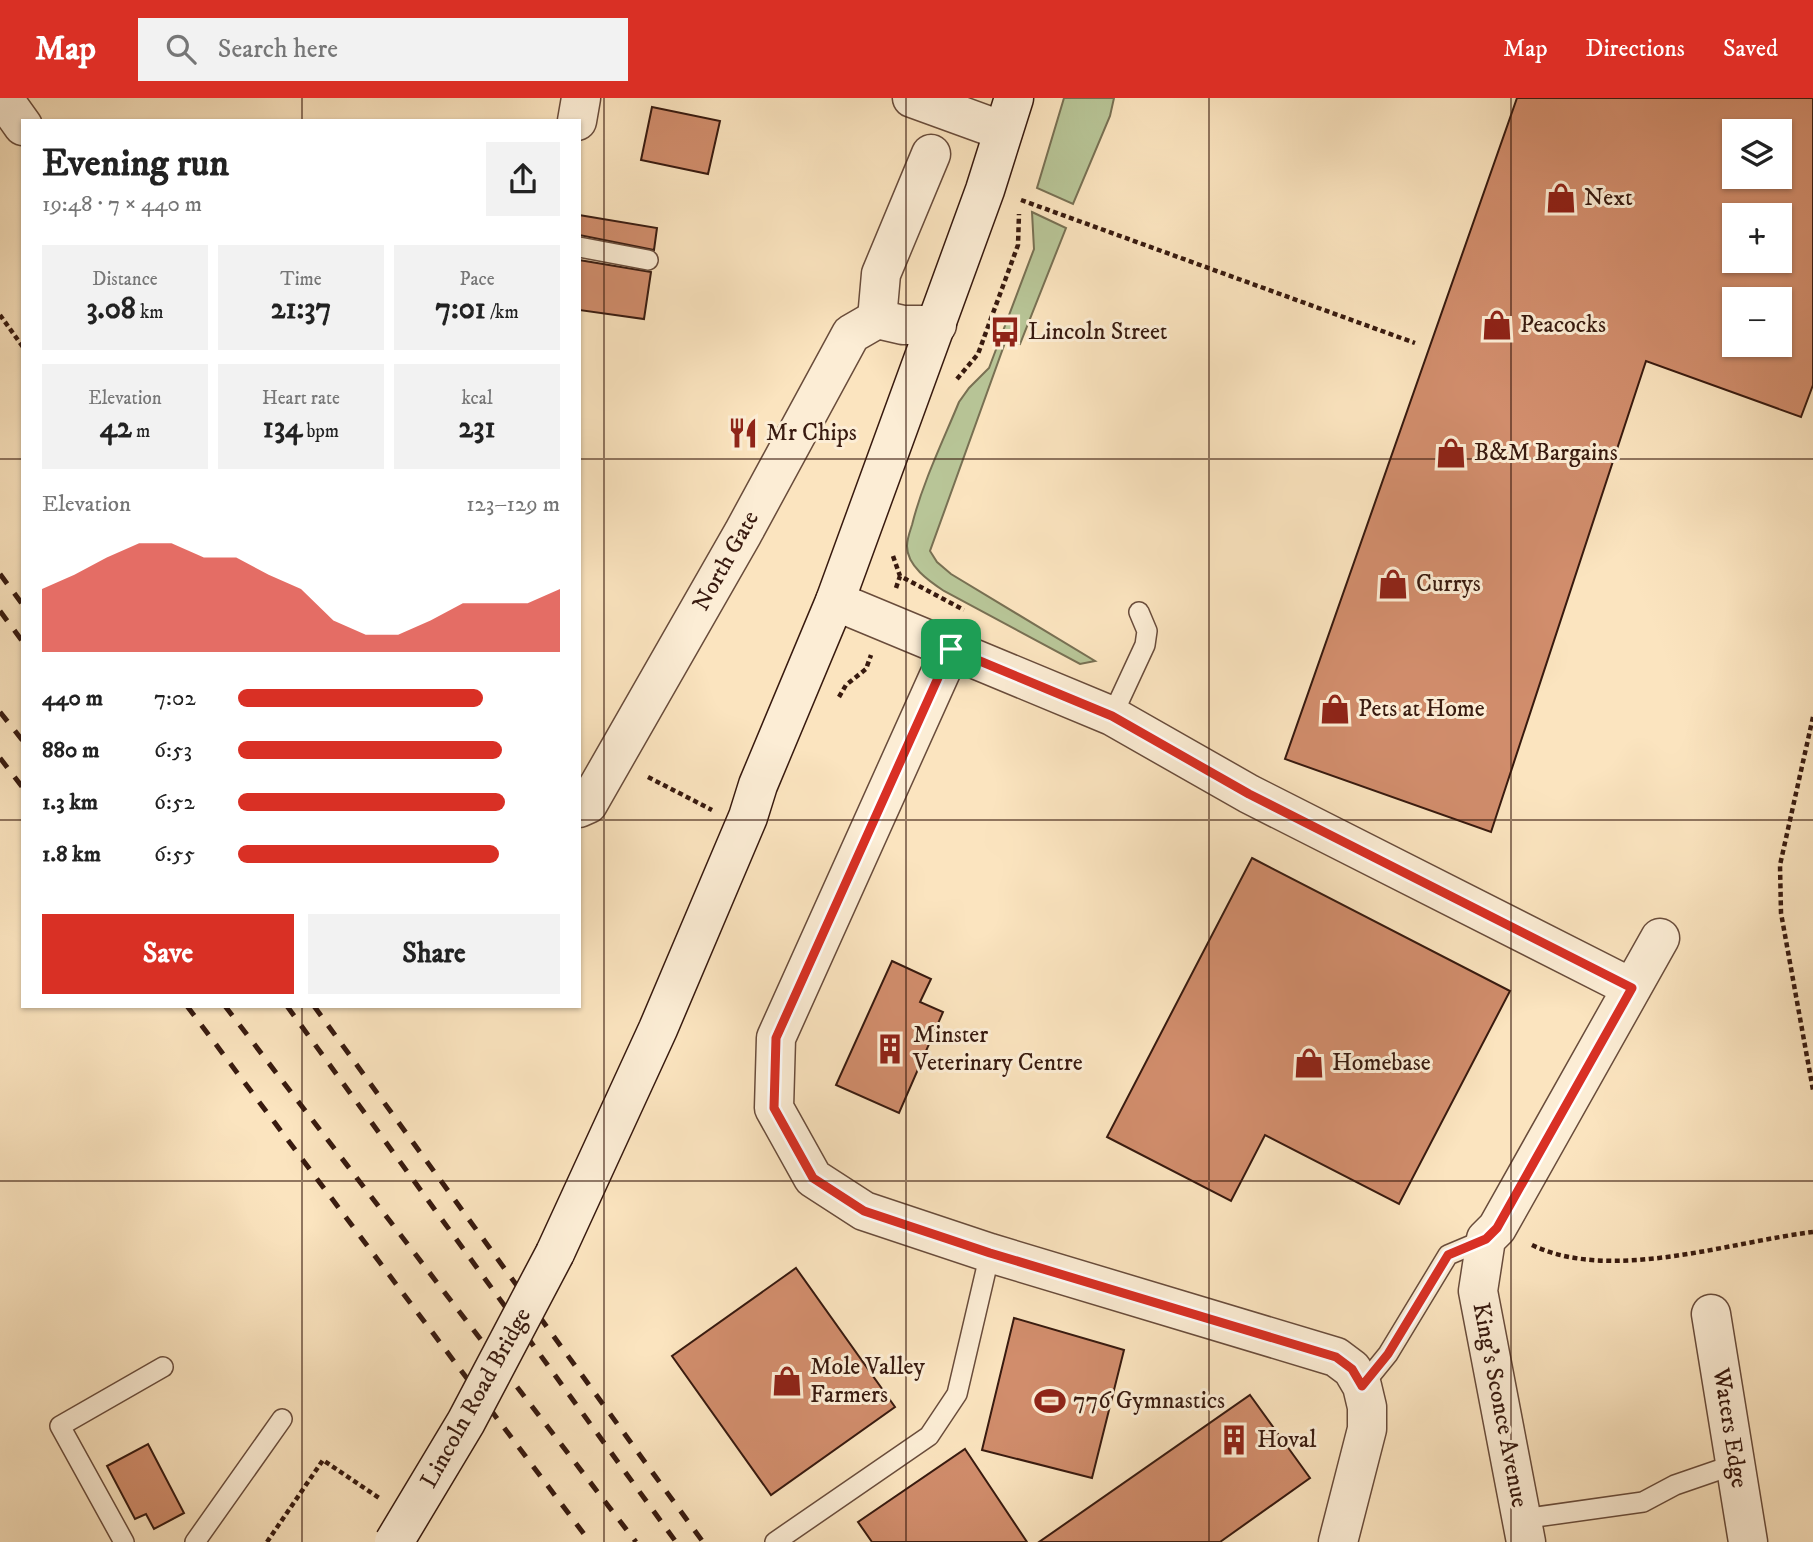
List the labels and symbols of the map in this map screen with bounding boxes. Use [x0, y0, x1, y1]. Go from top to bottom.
shop icon: Next [1544, 181, 1578, 215]
place label: Next [1584, 183, 1633, 213]
shop icon: Peacocks [1480, 308, 1514, 342]
place label: Peacocks [1520, 310, 1606, 340]
bus stop icon: Lincoln Street [988, 315, 1022, 349]
place label: Lincoln Street [1028, 317, 1168, 347]
restaurant icon: Mr Chips [726, 416, 760, 450]
place label: Mr Chips [766, 418, 857, 448]
shop icon: B&M Bargains [1434, 436, 1468, 470]
place label: B&M Bargains [1474, 438, 1618, 468]
street label: North Gate [686, 506, 766, 616]
shop icon: Currys [1376, 567, 1410, 601]
place label: Currys [1416, 569, 1481, 599]
pin [921, 619, 981, 679]
shop icon: Pets at Home [1318, 692, 1352, 726]
place label: Pets at Home [1358, 694, 1485, 724]
place label: Minster Veterinary Centre [912, 1020, 1083, 1078]
building icon: Minster Veterinary Centre [873, 1032, 907, 1066]
shop icon: Homebase [1292, 1046, 1326, 1080]
place label: Homebase [1332, 1048, 1431, 1078]
street label: King's Sconce Avenue [1465, 1300, 1535, 1510]
street label: Lincoln Road Bridge [414, 1303, 538, 1493]
place label: Mole Valley Farmers [810, 1352, 926, 1410]
shop icon: Mole Valley Farmers [770, 1364, 804, 1398]
street label: Waters Edge [1706, 1365, 1754, 1490]
sports icon: 776 Gymnastics [1033, 1384, 1067, 1418]
place label: 776 Gymnastics [1073, 1386, 1225, 1416]
building icon: Hoval [1217, 1423, 1251, 1457]
place label: Hoval [1257, 1425, 1317, 1455]

